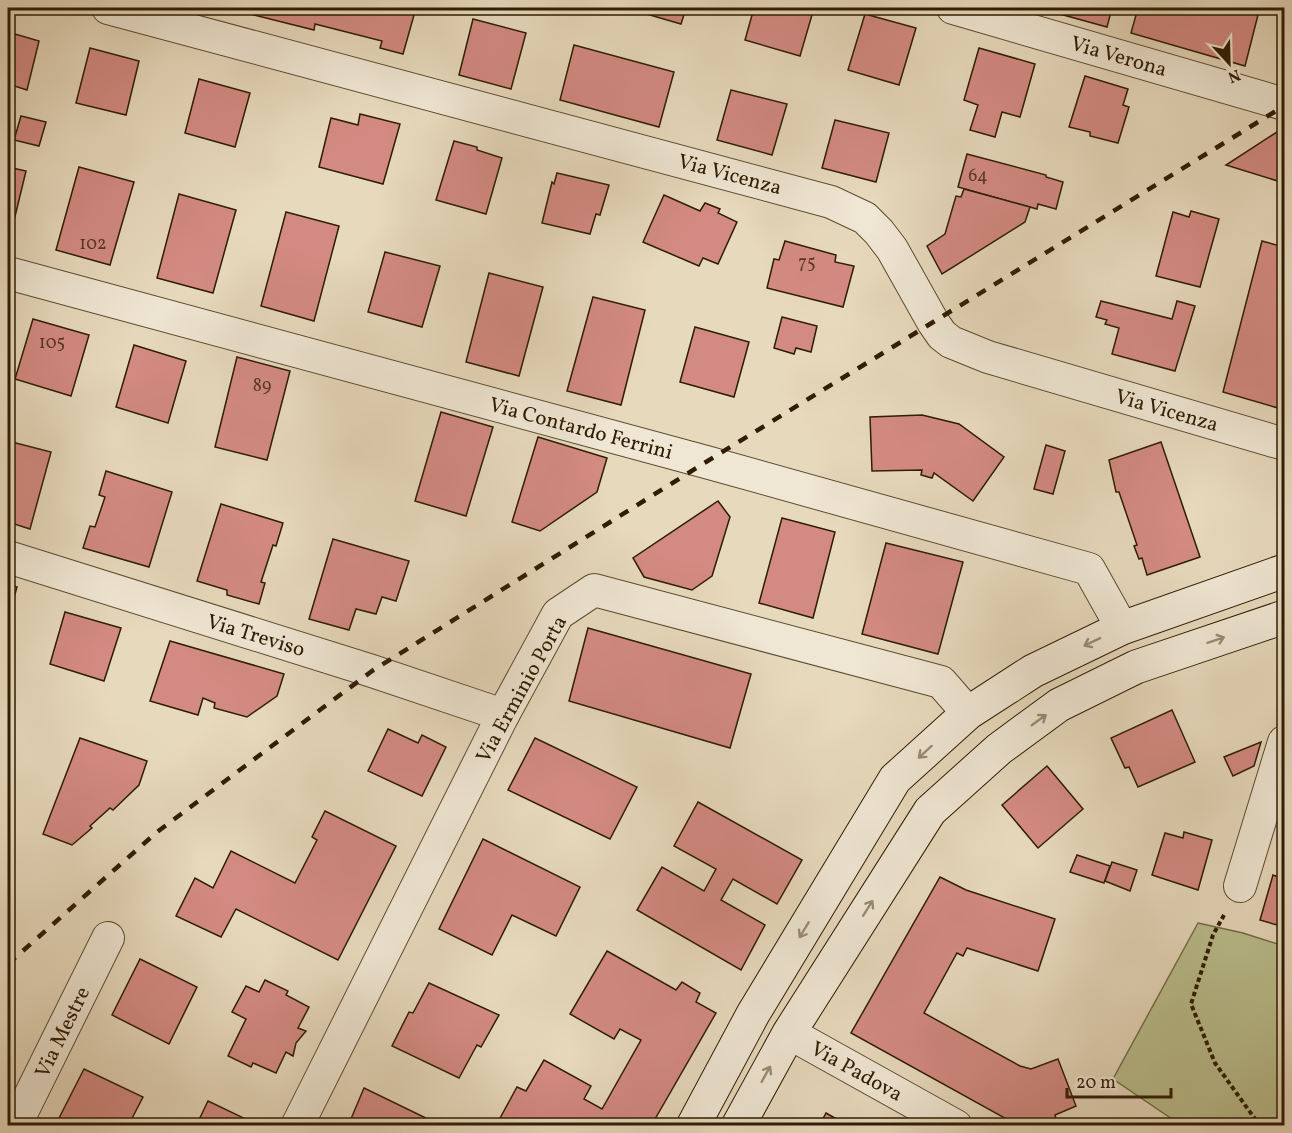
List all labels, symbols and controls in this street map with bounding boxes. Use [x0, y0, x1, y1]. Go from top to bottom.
street label: Via Verona [1067, 30, 1170, 85]
north arrow [1199, 33, 1259, 93]
text: N [1224, 63, 1243, 88]
street label: Via Vicenza [675, 148, 785, 203]
house number: 64 [968, 164, 988, 189]
house number: 102 [79, 232, 107, 257]
house number: 75 [798, 251, 816, 276]
house number: 105 [39, 331, 65, 356]
house number: 89 [253, 374, 271, 399]
street label: Via Vicenza [1112, 383, 1222, 440]
street label: Via Contardo Ferrini [486, 391, 676, 468]
street label: Via Treviso [203, 608, 308, 665]
street label: Via Erminio Porta [470, 611, 575, 769]
one-way arrow [1207, 634, 1225, 645]
one-way arrow [1083, 637, 1101, 649]
one-way arrow [1031, 713, 1047, 726]
one-way arrow [918, 745, 933, 759]
one-way arrow [863, 900, 875, 917]
one-way arrow [797, 921, 809, 938]
street label: Via Mestre [29, 982, 98, 1083]
street label: Via Padova [805, 1035, 908, 1110]
scale bar [1067, 1061, 1170, 1099]
one-way arrow [761, 1066, 772, 1084]
text: 20 m [1076, 1071, 1116, 1096]

